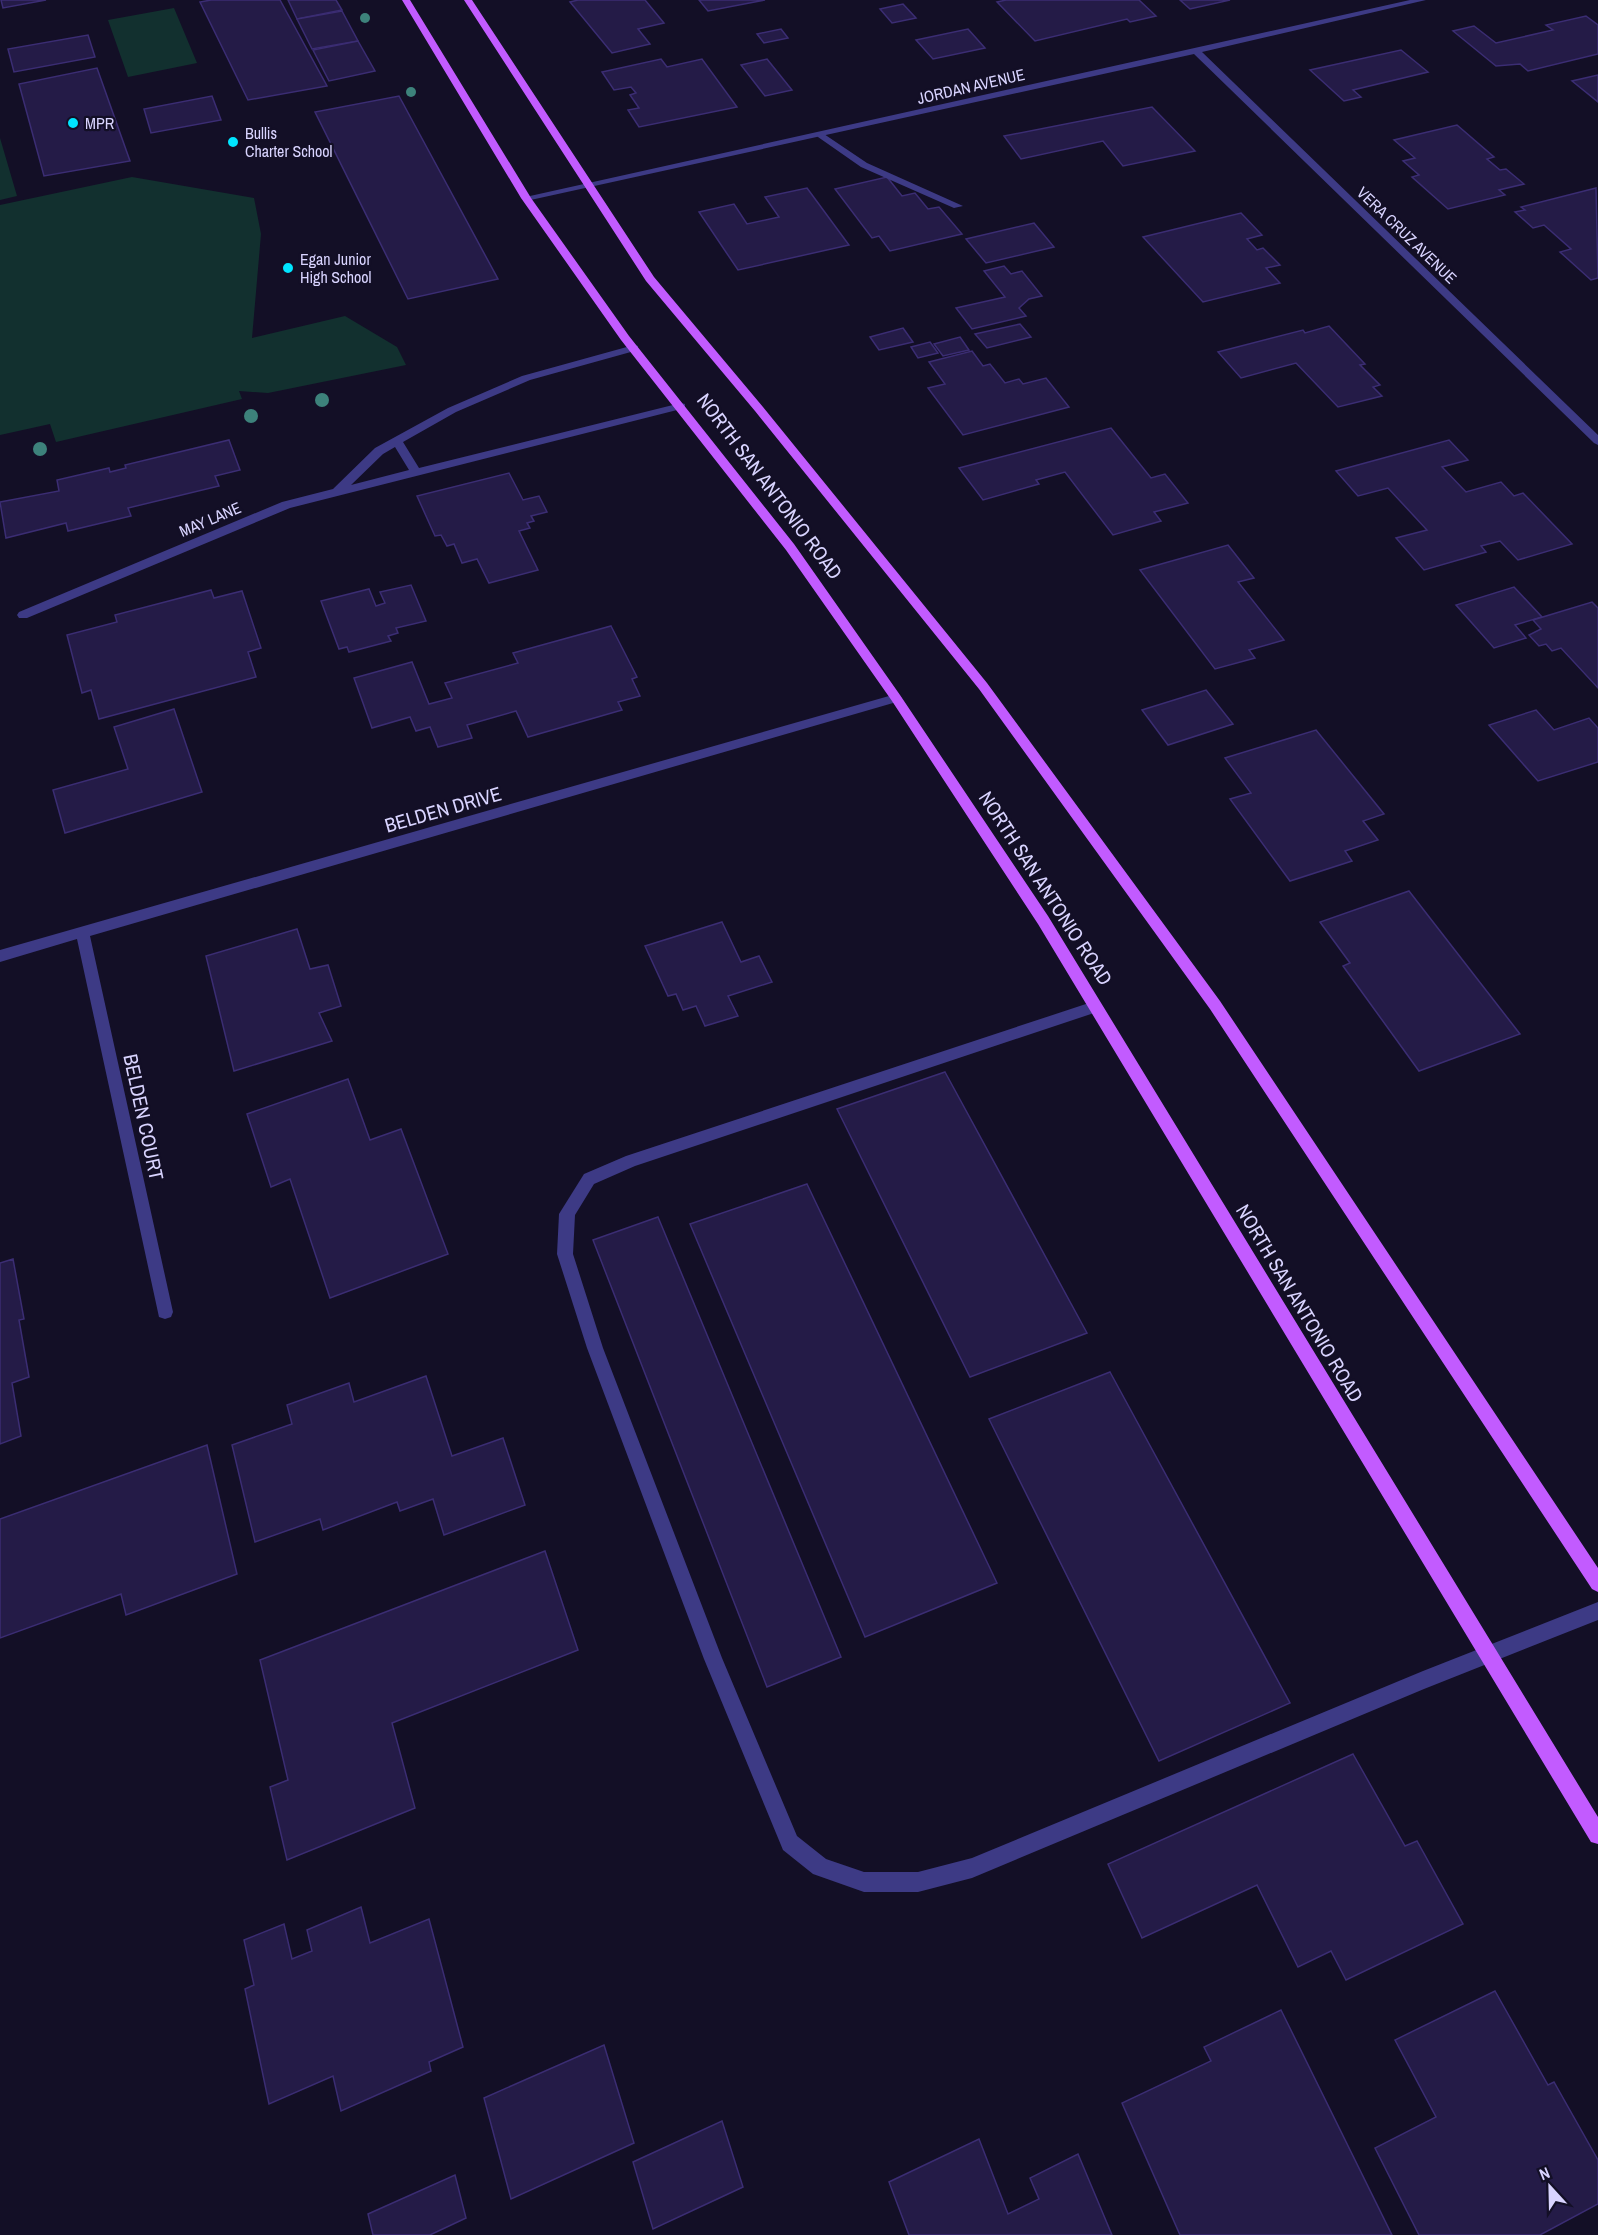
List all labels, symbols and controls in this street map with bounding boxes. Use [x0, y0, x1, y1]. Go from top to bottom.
street label: JORDAN AVENUE [915, 63, 1027, 109]
place label: MPR [85, 112, 115, 134]
marker: MPR [66, 116, 80, 130]
place label: Bullis Charter School [245, 122, 333, 162]
marker: Bullis Charter School [226, 135, 240, 149]
street label: VERA CRUZ AVENUE [1352, 182, 1462, 288]
place label: Egan Junior High School [300, 248, 372, 288]
marker: Egan Junior High School [281, 261, 295, 275]
street label: NORTH SAN ANTONIO ROAD [691, 387, 849, 585]
street label: MAY LANE [176, 496, 244, 542]
street label: BELDEN DRIVE [381, 779, 505, 839]
street label: NORTH SAN ANTONIO ROAD [973, 786, 1119, 990]
street label: BELDEN COURT [117, 1051, 171, 1183]
street label: NORTH SAN ANTONIO ROAD [1230, 1199, 1370, 1407]
north arrow [1520, 2157, 1580, 2217]
text: N [1536, 2161, 1553, 2185]

